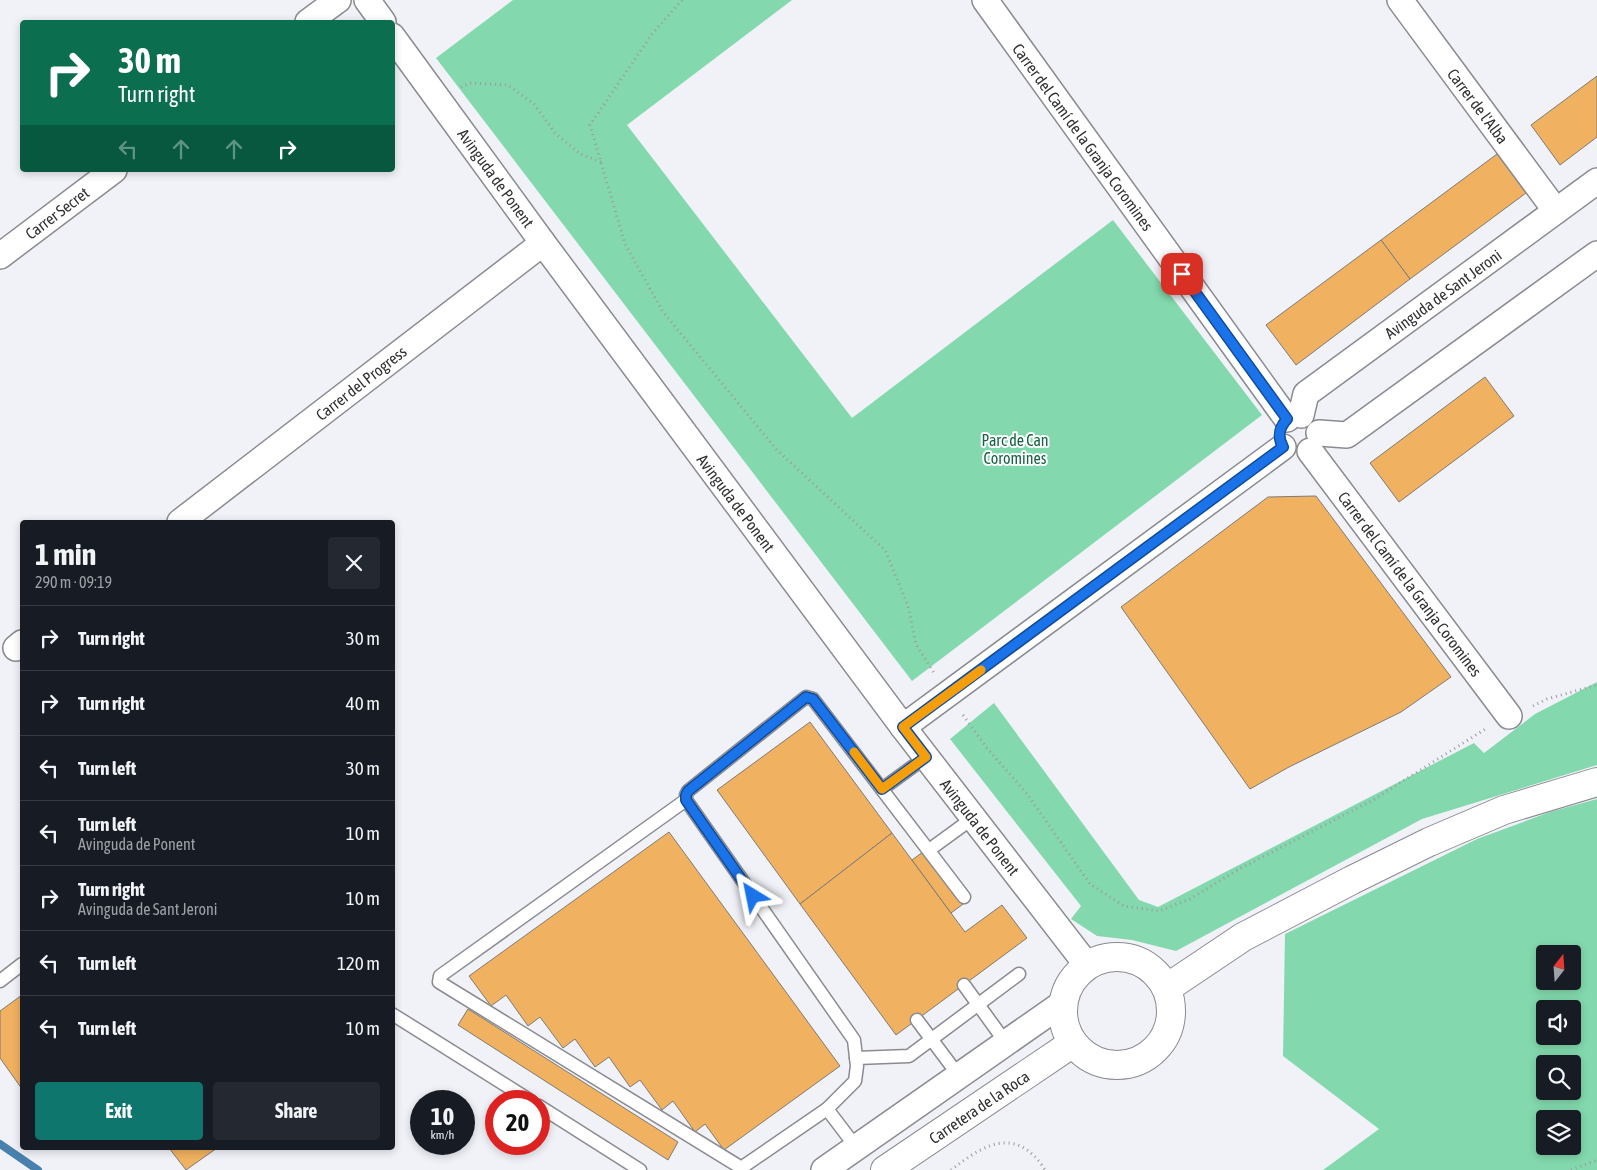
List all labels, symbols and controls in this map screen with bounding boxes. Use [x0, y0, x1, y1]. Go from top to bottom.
icon: right [35, 40, 100, 105]
text: 30 m [118, 40, 181, 80]
street label: Carrer del Camí de la Granja Coromines [1008, 40, 1157, 235]
street label: Carrer de l'Alba [1444, 65, 1512, 147]
text: Turn right [118, 81, 195, 107]
street label: Avinguda de Ponent [453, 125, 538, 232]
icon: left [114, 135, 142, 163]
icon: ahead [167, 135, 195, 163]
icon: ahead [220, 135, 248, 163]
icon: right [273, 135, 301, 163]
street label: Carrer Secret [22, 183, 93, 243]
street label: Avinguda de Sant Jeroni [1381, 246, 1505, 343]
pin [1161, 253, 1203, 295]
icon: arrive [1168, 260, 1196, 288]
street label: Carrer del Progress [312, 342, 411, 425]
park label: Parc de Can Coromines [981, 431, 1049, 467]
street label: Avinguda de Ponent [693, 451, 779, 556]
street label: Carrer del Camí de la Granja Coromines [1334, 488, 1486, 681]
text: 1 min [35, 537, 96, 571]
button: close [328, 537, 380, 589]
text: 290 m · 09:19 [35, 573, 112, 591]
icon: right [35, 624, 63, 652]
text: Turn right [78, 627, 145, 649]
text: 30 m [346, 627, 380, 649]
icon: right [35, 689, 63, 717]
text: Turn right [78, 692, 145, 714]
text: 40 m [346, 692, 380, 714]
icon: left [35, 754, 63, 782]
text: Turn left [78, 757, 136, 779]
text: 30 m [346, 757, 380, 779]
street label: Avinguda de Ponent [936, 775, 1023, 880]
text: Turn left [78, 813, 136, 835]
icon: left [35, 819, 63, 847]
text: 10 m [346, 822, 380, 844]
text: Avinguda de Ponent [78, 835, 195, 853]
position arrow [726, 869, 778, 921]
text: Turn right [78, 878, 145, 900]
icon: right [35, 884, 63, 912]
text: 10 m [346, 887, 380, 909]
text: Avinguda de Sant Jeroni [78, 900, 218, 918]
north arrow [1536, 945, 1581, 990]
map controls [1536, 945, 1581, 1155]
icon: left [35, 949, 63, 977]
text: Turn left [78, 952, 136, 974]
text: 120 m [337, 952, 380, 974]
button: sound [1536, 1000, 1581, 1045]
icon: left [35, 1014, 63, 1042]
text: Turn left [78, 1017, 136, 1039]
text: 10 m [346, 1017, 380, 1039]
button: search [1536, 1055, 1581, 1100]
street label: Carretera de la Roca [926, 1067, 1032, 1147]
button: Exit [35, 1082, 203, 1140]
button: Share [213, 1082, 380, 1140]
speed limit sign: 20 [485, 1090, 550, 1155]
text: 10 [431, 1102, 454, 1130]
button: layers [1536, 1110, 1581, 1155]
text: km/h [431, 1128, 454, 1142]

